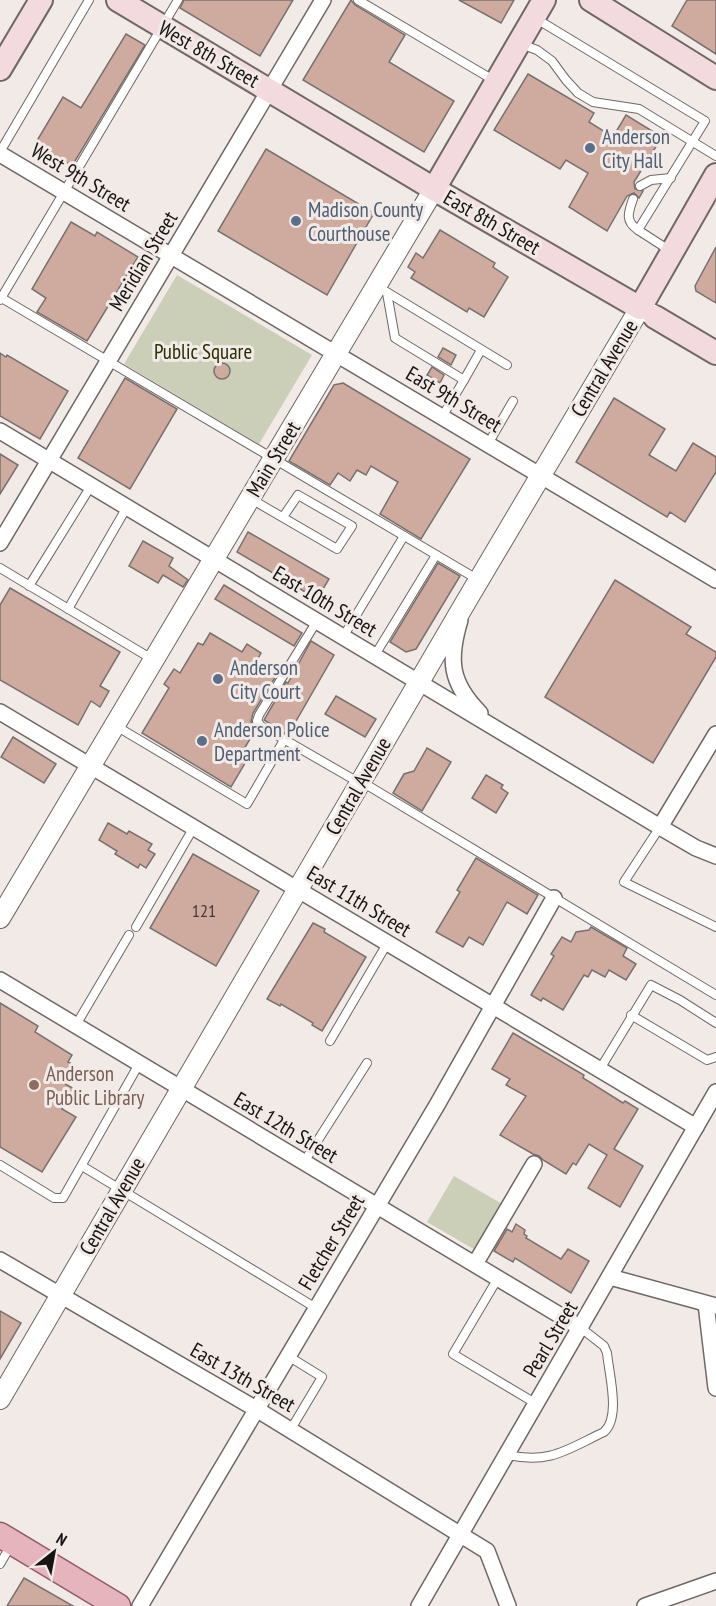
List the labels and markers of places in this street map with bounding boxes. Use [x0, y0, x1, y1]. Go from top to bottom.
place label: Anderson City Hall [602, 123, 670, 174]
marker: Anderson City Hall [583, 141, 597, 155]
place label: Madison County Courthouse [308, 196, 423, 247]
marker: Madison County Courthouse [289, 214, 303, 228]
place label: Anderson City Court [230, 654, 301, 705]
marker: Anderson City Court [211, 672, 225, 686]
place label: Anderson Police Department [214, 716, 330, 767]
marker: Anderson Police Department [195, 734, 209, 748]
place label: Anderson Public Library [46, 1060, 144, 1111]
marker: Anderson Public Library [27, 1078, 41, 1092]

